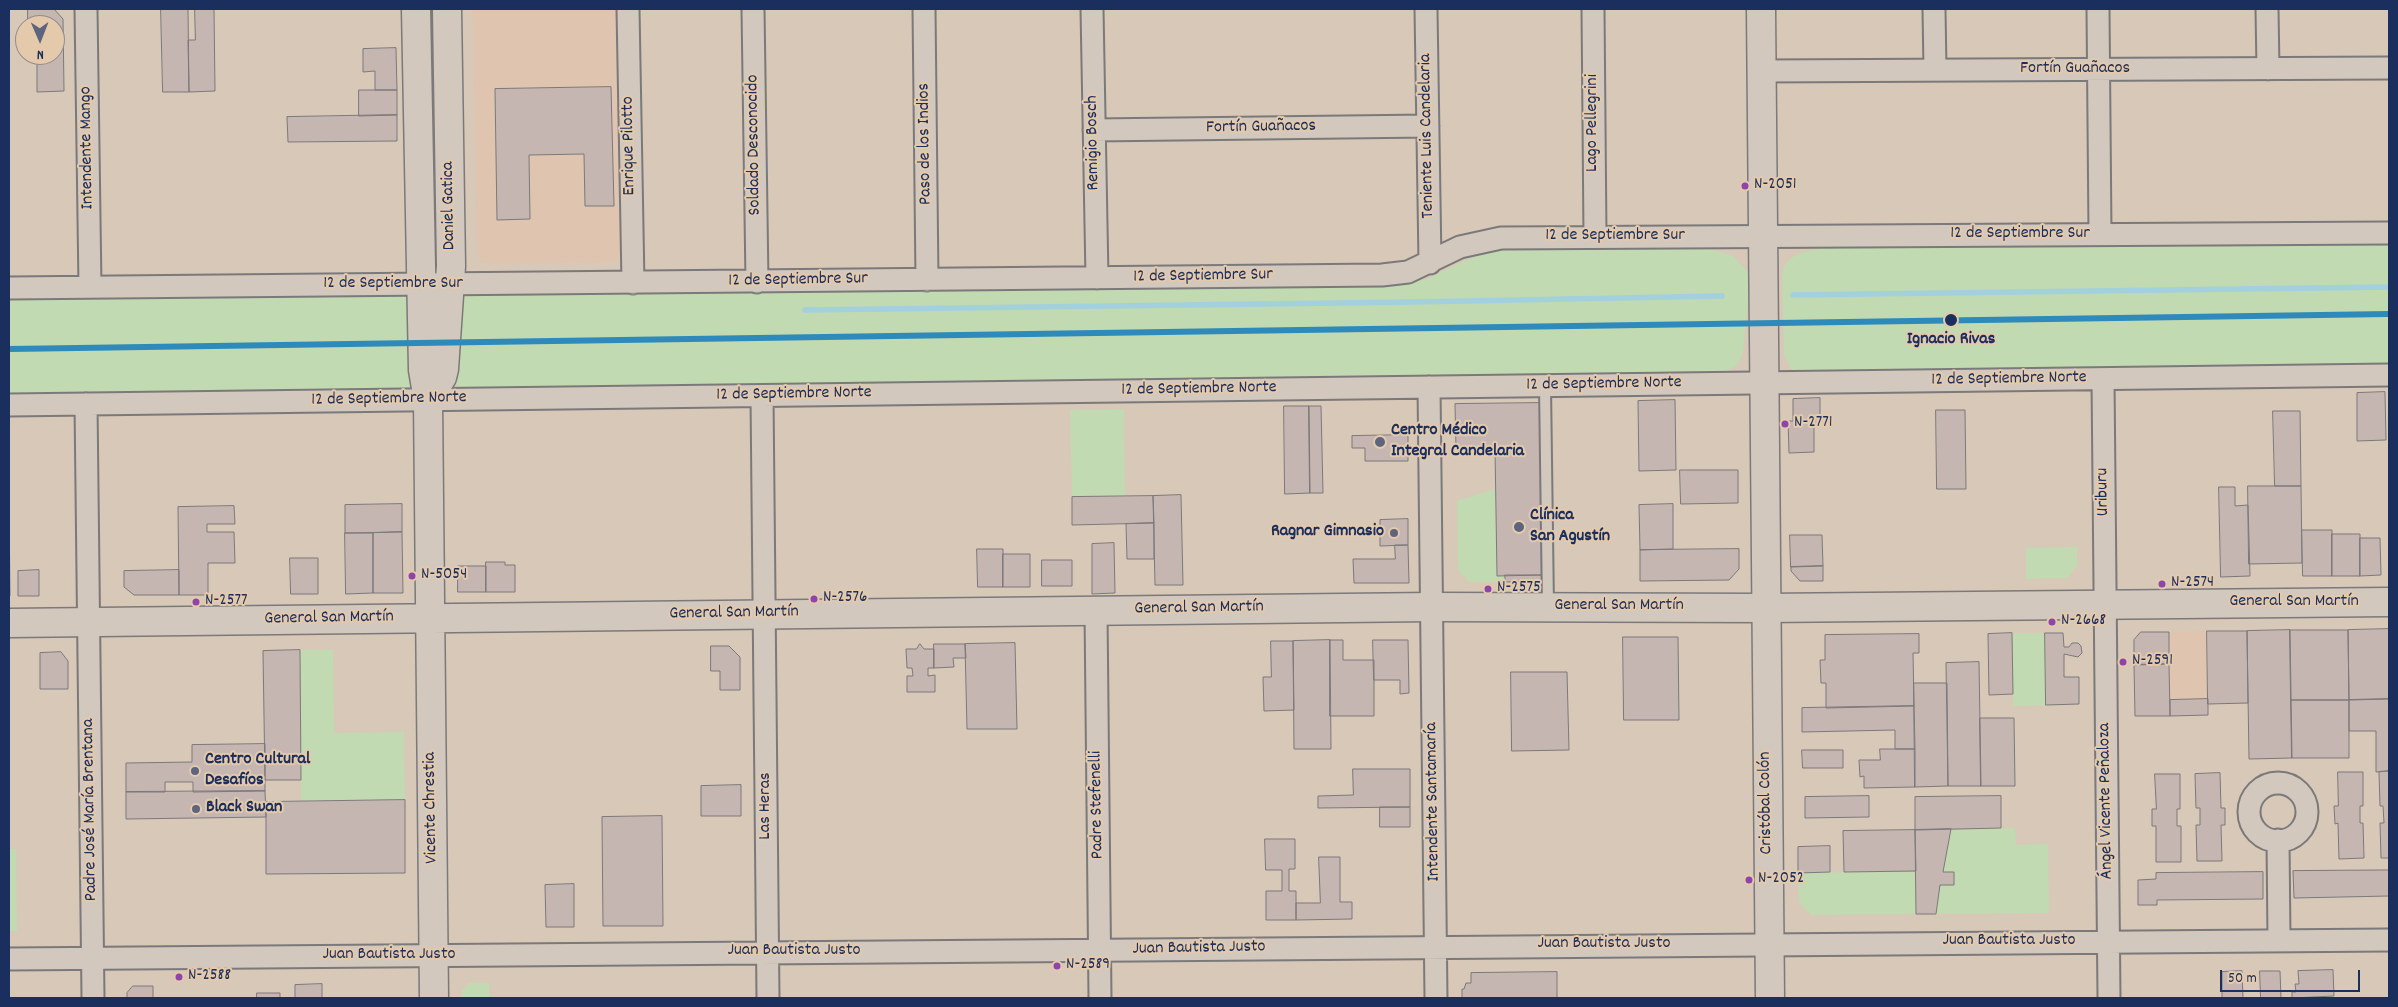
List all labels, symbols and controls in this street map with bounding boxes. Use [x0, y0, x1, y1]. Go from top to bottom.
north arrow [15, 15, 65, 65]
text: N [37, 44, 44, 64]
street label: Teniente Luis Candelaria [1416, 53, 1440, 219]
street label: Fortín Guañacos [2020, 59, 2130, 81]
street label: Soldado Desconocido [743, 74, 767, 216]
street label: Lago Pellegrini [1583, 74, 1605, 172]
street label: Paso de los Indios [914, 83, 938, 205]
street label: Intendente Mango [76, 86, 100, 210]
street label: Remigio Bosch [1082, 95, 1106, 191]
street label: Enrique Pilotto [618, 96, 642, 196]
street label: Fortín Guañacos [1206, 116, 1316, 140]
street label: Daniel Gatica [438, 161, 462, 251]
place label: N-2051 [1754, 176, 1796, 196]
marker: N-2051 [1740, 181, 1750, 191]
street label: 12 de Septiembre Sur [1950, 224, 2090, 246]
street label: 12 de Septiembre Sur [1545, 226, 1685, 248]
street label: 12 de Septiembre Sur [1133, 265, 1273, 289]
street label: 12 de Septiembre Sur [728, 269, 868, 293]
street label: 12 de Septiembre Sur [323, 274, 463, 296]
marker: Ignacio Rivas [1943, 312, 1959, 328]
place label: Ignacio Rivas [1907, 330, 1995, 352]
street label: 12 de Septiembre Norte [1931, 368, 2087, 392]
street label: 12 de Septiembre Norte [1526, 373, 1682, 397]
street label: 12 de Septiembre Norte [1121, 378, 1277, 402]
street label: 12 de Septiembre Norte [716, 383, 872, 407]
street label: 12 de Septiembre Norte [311, 388, 467, 412]
place label: N-2771 [1794, 414, 1832, 434]
marker: N-2771 [1780, 419, 1790, 429]
place label: Centro Médico Integral Candelaria [1391, 421, 1524, 464]
marker: Centro Médico Integral Candelaria [1373, 435, 1387, 449]
street label: Uriburu [2093, 467, 2115, 517]
place label: Clínica San Agustín [1530, 506, 1610, 548]
marker: Clínica San Agustín [1512, 520, 1526, 534]
place label: Ragnar Gimnasio [1271, 522, 1384, 544]
marker: Ragnar Gimnasio [1388, 527, 1400, 539]
place label: N-5054 [421, 566, 467, 586]
marker: N-5054 [407, 571, 417, 581]
place label: N-2574 [2171, 574, 2214, 594]
place label: N-2575 [1497, 579, 1541, 599]
marker: N-2574 [2157, 579, 2167, 589]
marker: N-2575 [1483, 584, 1493, 594]
place label: N-2576 [823, 589, 867, 609]
place label: N-2577 [205, 592, 248, 612]
street label: General San Martín [2229, 592, 2359, 614]
marker: N-2576 [809, 594, 819, 604]
street label: General San Martín [1554, 596, 1684, 618]
marker: N-2577 [191, 597, 201, 607]
street label: General San Martín [1134, 597, 1264, 621]
street label: General San Martín [669, 602, 799, 626]
street label: General San Martín [264, 607, 394, 631]
place label: N-2668 [2061, 612, 2106, 632]
marker: N-2668 [2047, 617, 2057, 627]
place label: N-2591 [2132, 652, 2173, 672]
marker: N-2591 [2118, 657, 2128, 667]
street label: Padre José María Brentana [79, 719, 103, 901]
street label: Intendente Santamaría [1422, 722, 1446, 882]
street label: Ángel Vicente Peñaloza [2095, 723, 2119, 879]
place label: Centro Cultural Desafíos [205, 750, 310, 792]
street label: Padre Stefenelli [1086, 751, 1110, 859]
street label: Cristóbal Colón [1755, 751, 1779, 855]
street label: Vicente Chrestia [420, 752, 444, 864]
marker: Centro Cultural Desafíos [189, 765, 201, 777]
street label: Las Heras [756, 772, 778, 840]
place label: Black Swan [206, 798, 282, 820]
marker: Black Swan [190, 803, 202, 815]
place label: N-2052 [1758, 870, 1804, 890]
marker: N-2052 [1744, 875, 1754, 885]
street label: Juan Bautista Justo [1942, 931, 2076, 953]
street label: Juan Bautista Justo [1537, 934, 1671, 956]
street label: Juan Bautista Justo [1132, 937, 1266, 961]
street label: Juan Bautista Justo [727, 941, 861, 963]
street label: Juan Bautista Justo [322, 945, 456, 967]
place label: N-2589 [1066, 956, 1110, 976]
scale bar [2223, 960, 2363, 992]
marker: N-2589 [1052, 961, 1062, 971]
place label: N-2588 [188, 967, 231, 987]
text: 50 m [2228, 968, 2257, 990]
marker: N-2588 [174, 972, 184, 982]

